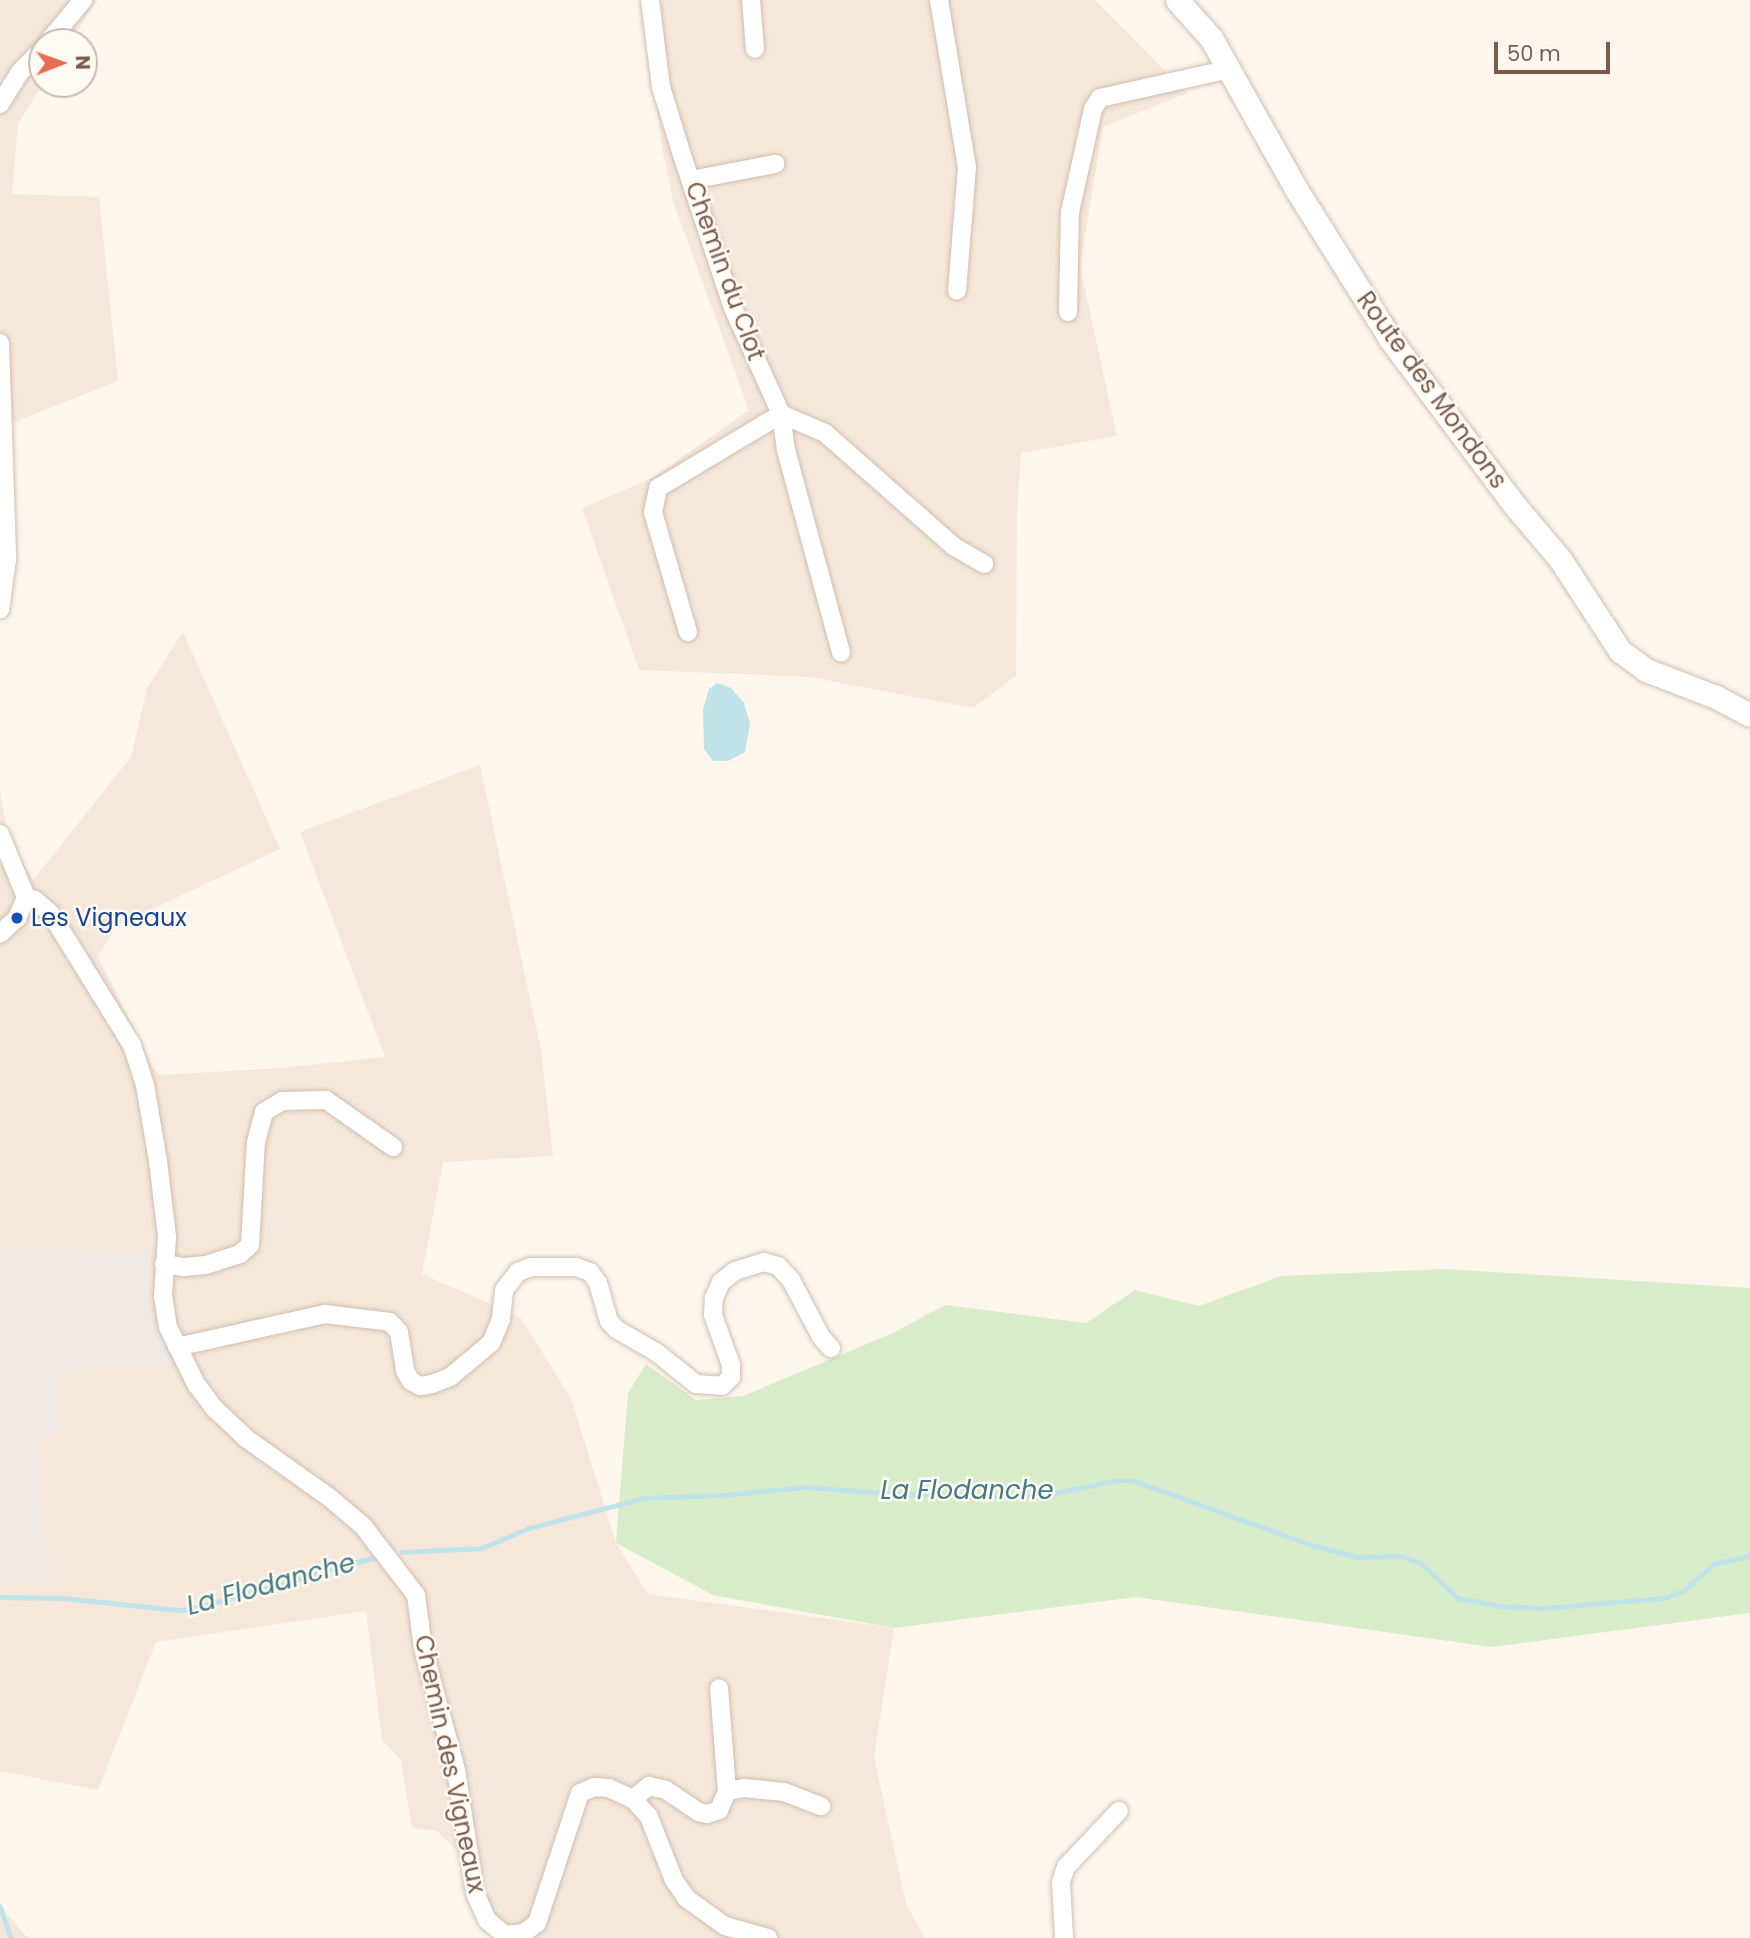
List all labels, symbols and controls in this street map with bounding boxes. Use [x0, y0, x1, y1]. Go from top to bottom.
north arrow [28, 28, 98, 98]
scale bar [1498, 28, 1614, 72]
text: 50 m [1507, 39, 1561, 68]
text: N [69, 55, 96, 70]
street label: Chemin du Clot [679, 178, 771, 364]
street label: Route des Mondons [1351, 286, 1513, 494]
place label: Les Vigneaux [31, 904, 187, 932]
marker: Les Vigneaux [9, 910, 25, 926]
water label: La Flodanche [880, 1475, 1054, 1507]
water label: La Flodanche [183, 1548, 359, 1622]
street label: Chemin des Vigneaux [409, 1632, 491, 1896]

